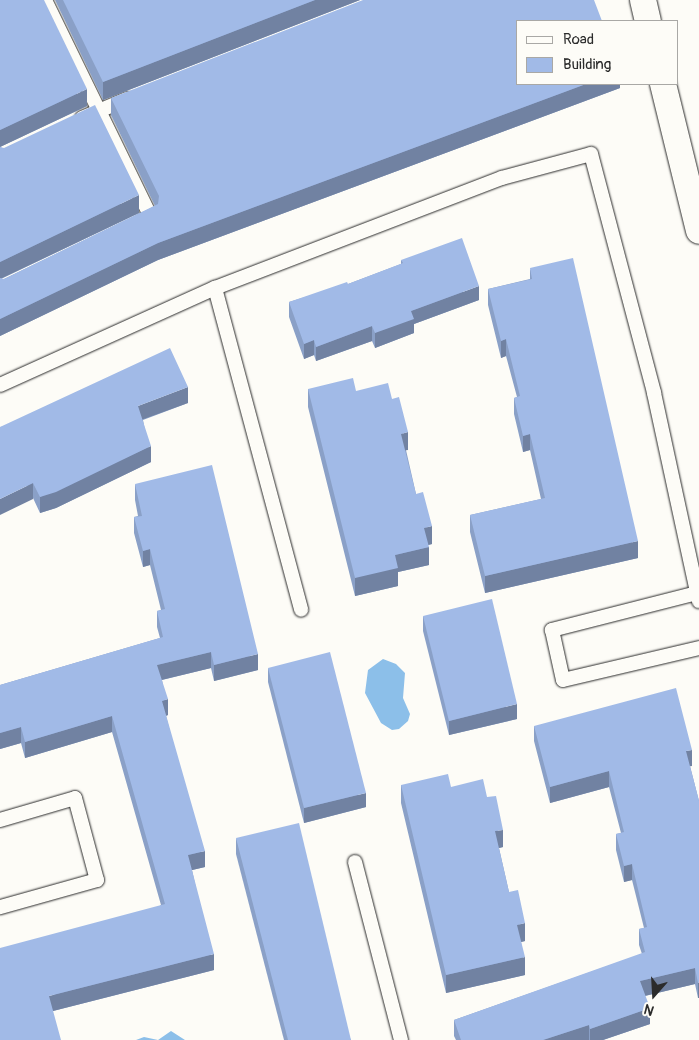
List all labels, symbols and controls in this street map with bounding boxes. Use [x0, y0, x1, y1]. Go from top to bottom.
legend [516, 20, 679, 85]
text: Road [563, 30, 594, 49]
text: Building [563, 55, 611, 74]
north arrow [629, 970, 679, 1020]
text: N [642, 1000, 656, 1019]

